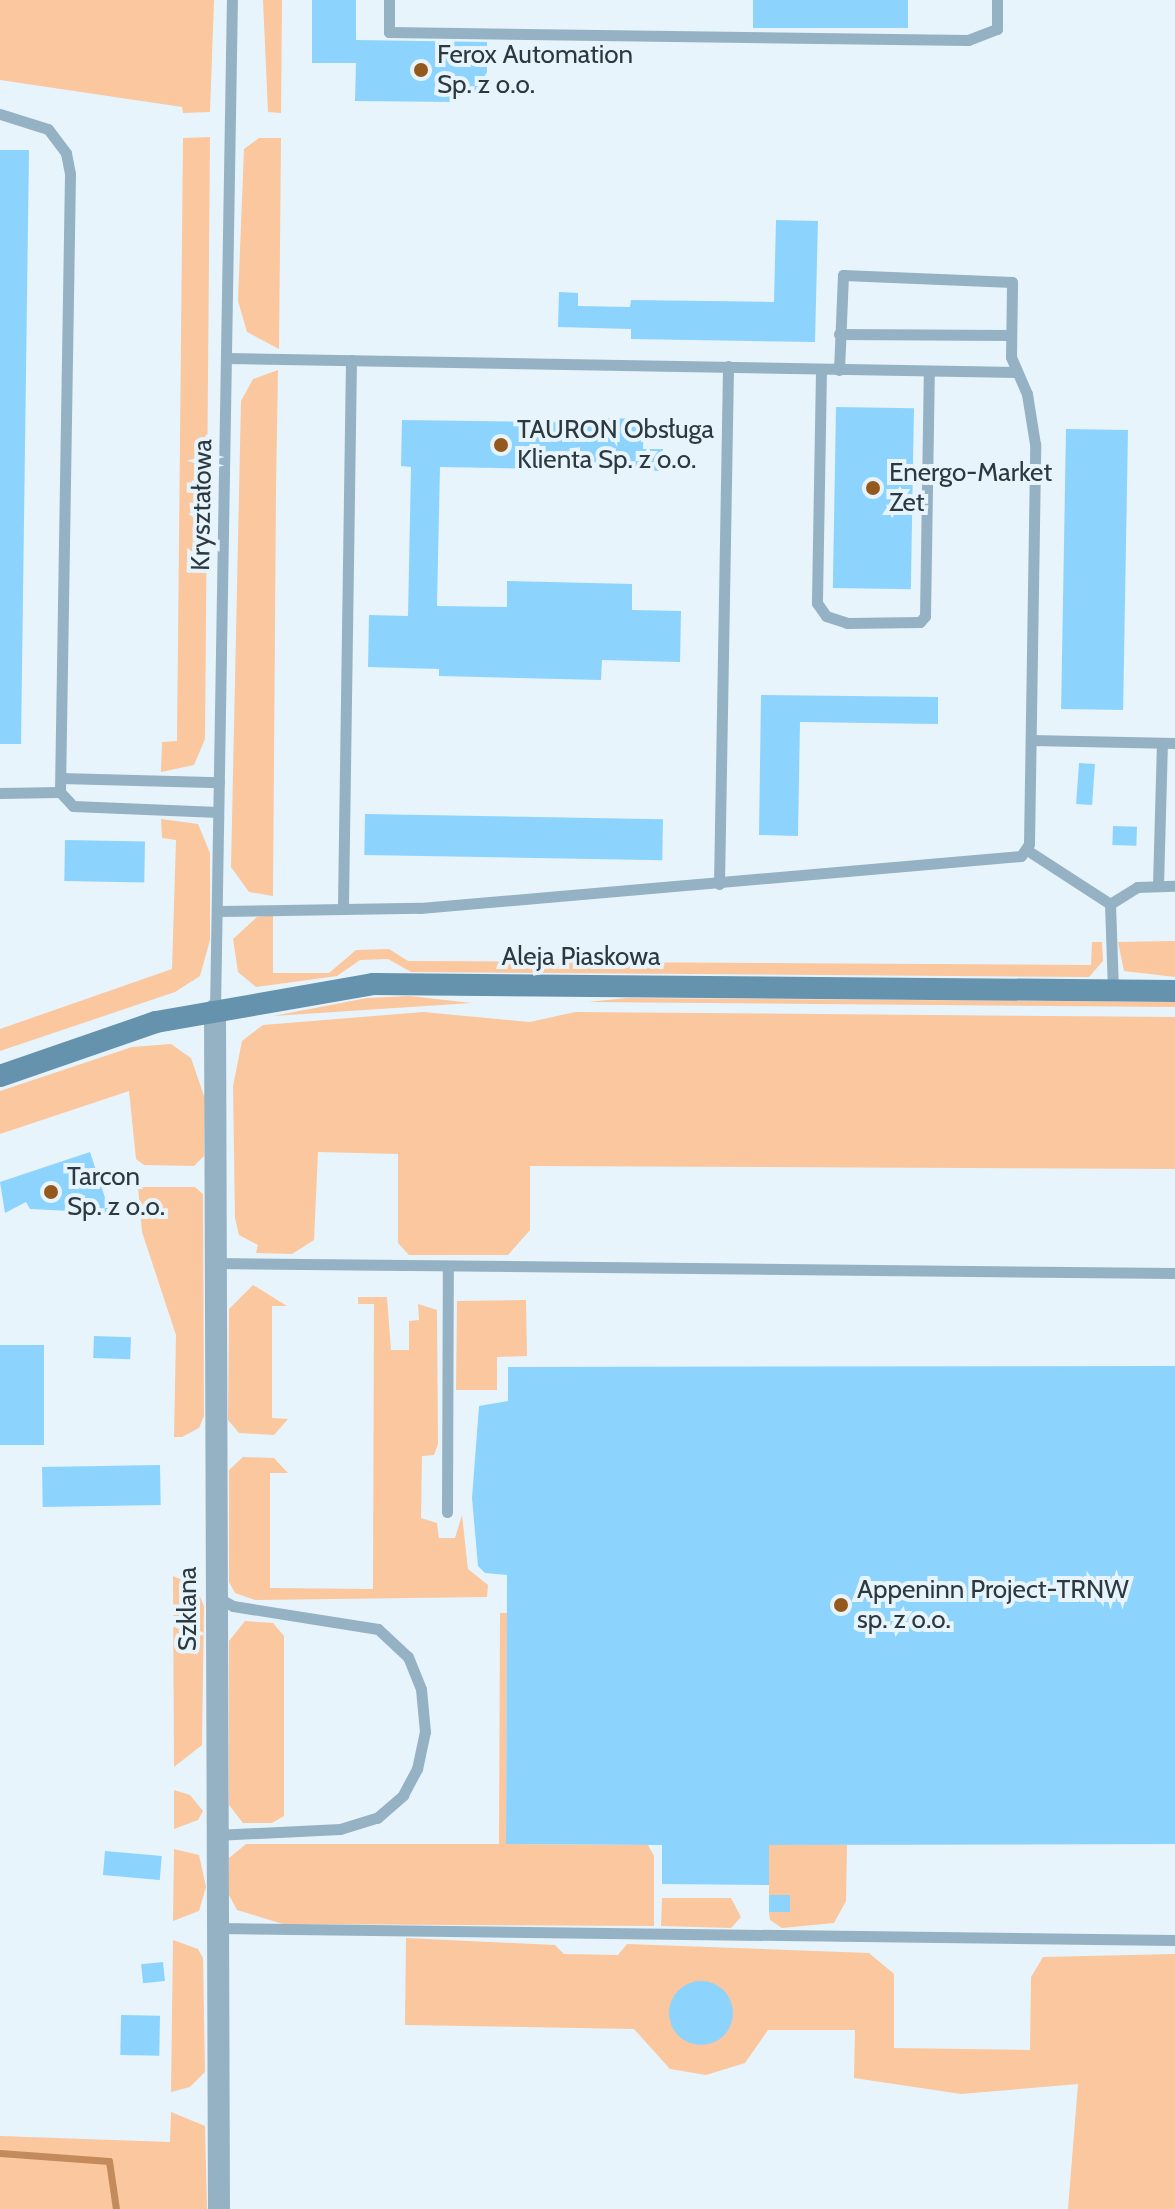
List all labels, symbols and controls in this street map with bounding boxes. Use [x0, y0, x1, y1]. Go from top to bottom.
place label: Ferox Automation Sp. z o.o. [437, 39, 633, 100]
marker: Ferox Automation Sp. z o.o. [412, 61, 430, 79]
place label: TAURON Obsługa Klienta Sp. z o.o. [517, 414, 714, 476]
marker: TAURON Obsługa Klienta Sp. z o.o. [492, 436, 510, 454]
street label: Kryształowa [185, 439, 219, 571]
place label: Energo-Market Zet [889, 457, 1052, 518]
marker: Energo-Market Zet [864, 479, 882, 497]
street label: Aleja Piaskowa [502, 941, 660, 973]
place label: Tarcon Sp. z o.o. [67, 1161, 165, 1222]
marker: Tarcon Sp. z o.o. [42, 1183, 60, 1201]
street label: Szklana [172, 1567, 204, 1651]
place label: Appeninn Project-TRNW sp. z o.o. [857, 1574, 1129, 1636]
marker: Appeninn Project-TRNW sp. z o.o. [832, 1596, 850, 1614]

